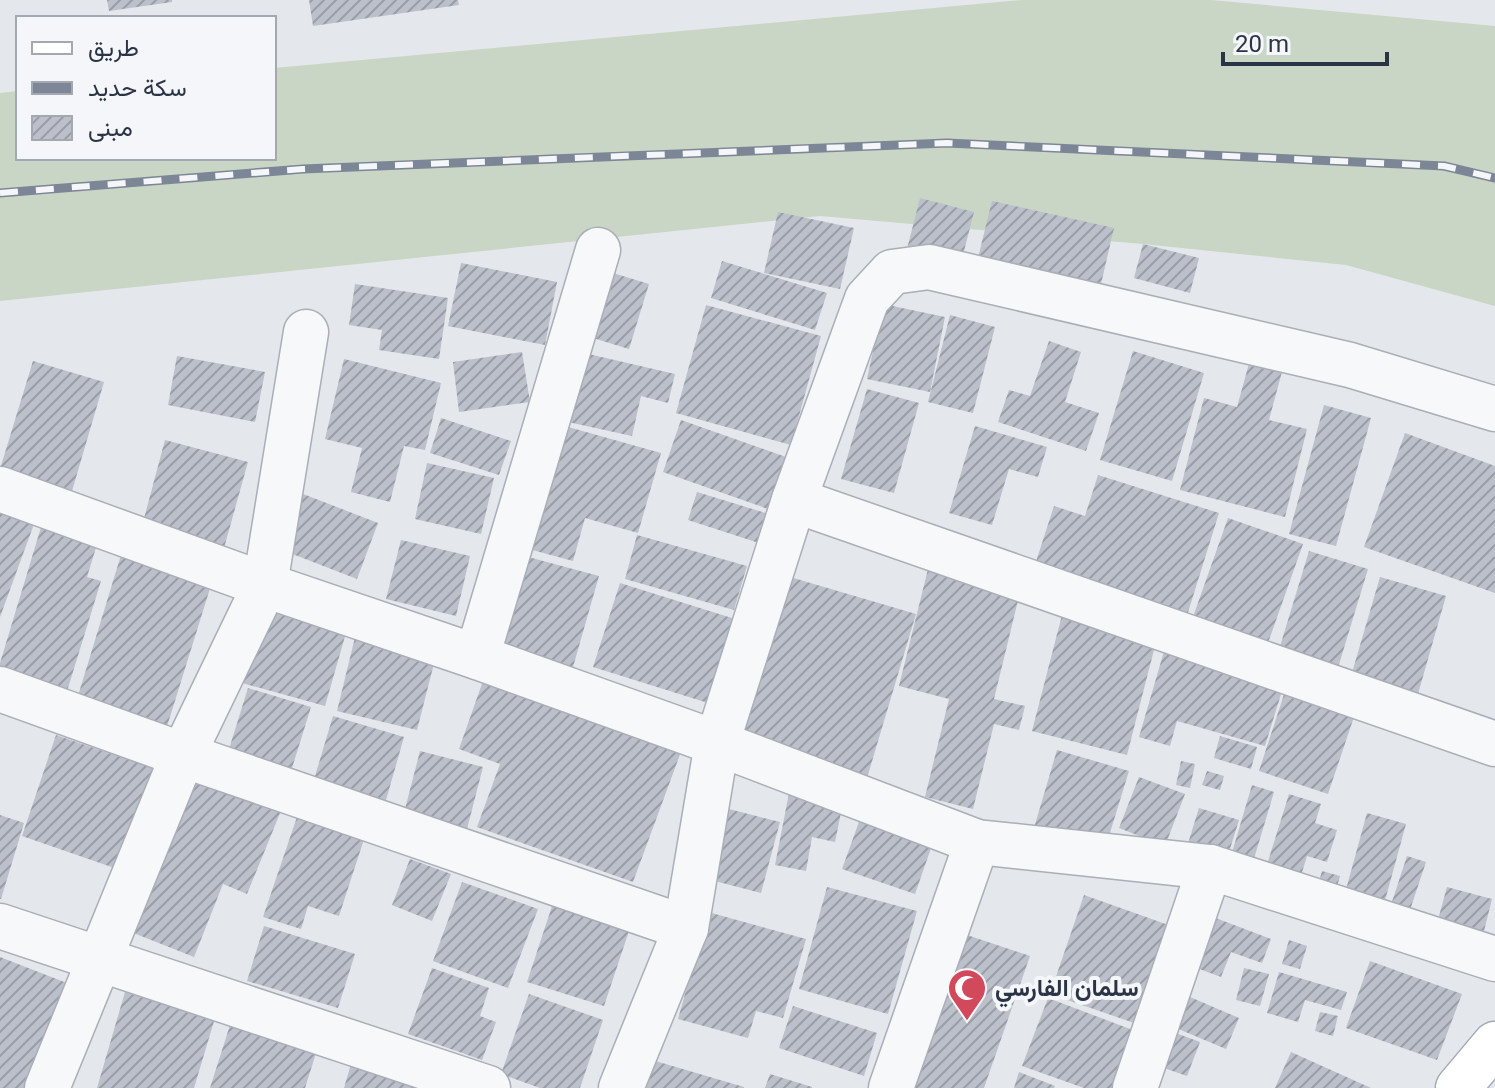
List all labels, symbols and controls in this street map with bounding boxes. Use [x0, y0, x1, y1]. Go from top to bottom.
legend [16, 16, 276, 160]
scale bar [1223, 16, 1387, 66]
text: 20 m [1235, 30, 1289, 58]
text: طريق [88, 34, 139, 63]
text: سكة حديد [88, 74, 187, 102]
text: مبنى [88, 114, 133, 142]
mosque icon: سلمان الفارسي [946, 967, 988, 1022]
place label: سلمان الفارسي [995, 974, 1139, 1008]

